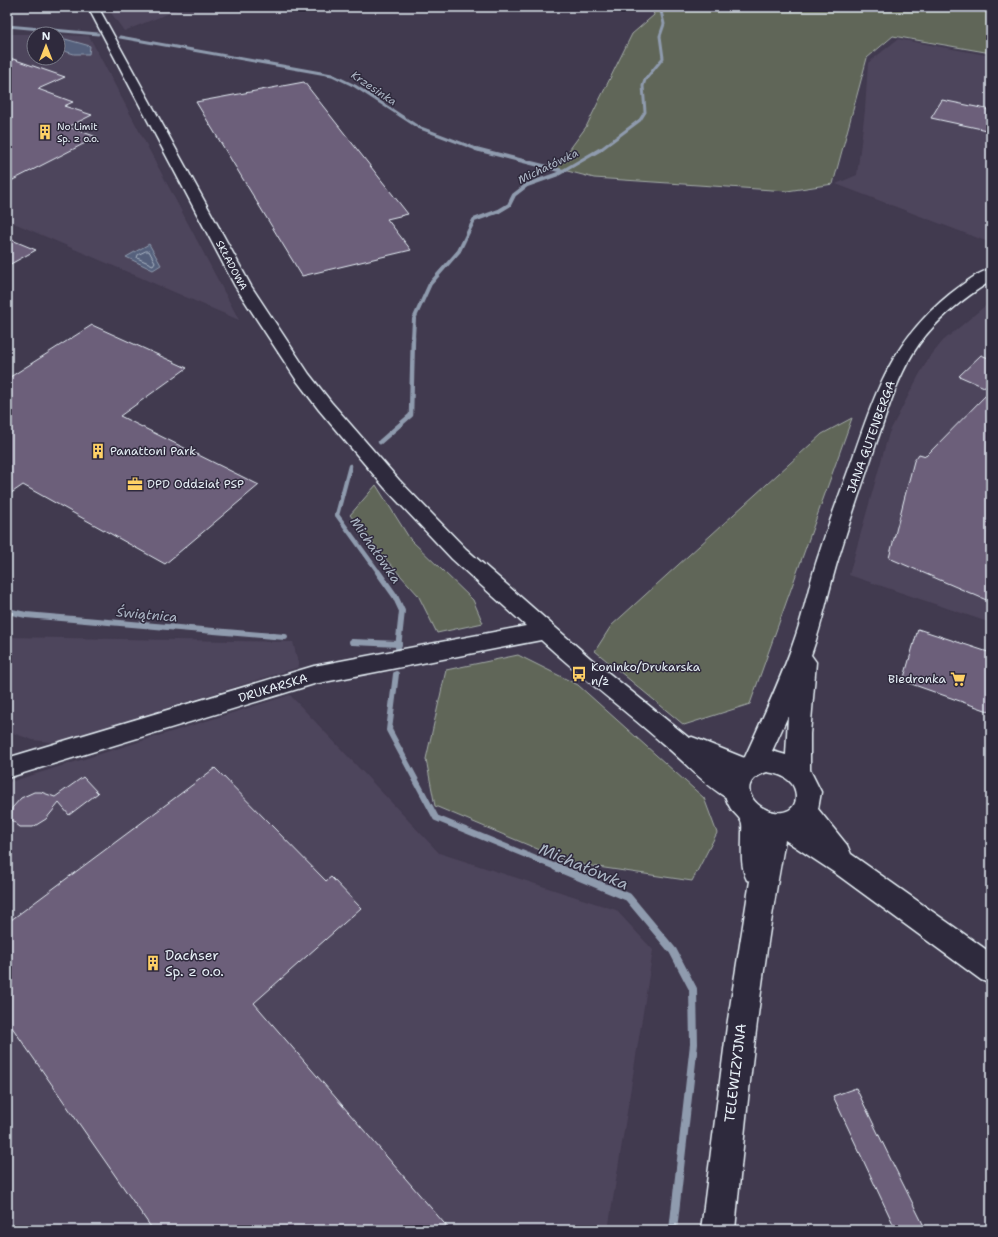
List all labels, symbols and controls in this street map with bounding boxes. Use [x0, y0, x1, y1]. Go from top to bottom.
north arrow [26, 26, 66, 66]
text: N [42, 29, 51, 44]
water label: Krzesinka [348, 68, 400, 109]
place label: No Limit Sp. z o.o. [57, 120, 100, 145]
building icon: No Limit Sp. z o.o. [36, 123, 54, 141]
water label: Michałówka [515, 145, 581, 188]
street label: SKŁADOWA [213, 238, 250, 292]
street label: JANA GUTENBERGA [843, 378, 899, 495]
building icon: Panattoni Park [89, 442, 107, 460]
place label: Panattoni Park [110, 443, 196, 459]
office icon: DPD Oddział PSP [126, 475, 144, 493]
place label: DPD Oddział PSP [147, 476, 244, 492]
water label: Michałówka [346, 514, 405, 587]
water label: Świątnica [116, 602, 178, 626]
place label: Koninko/Drukarska n/ż [591, 659, 701, 689]
bus stop icon: Koninko/Drukarska n/ż [570, 665, 588, 683]
street label: DRUKARSKA [236, 670, 310, 706]
supermarket icon: Biedronka [949, 670, 967, 688]
place label: Biedronka [888, 671, 947, 687]
water label: Michałówka [536, 838, 632, 895]
place label: Dachser Sp. z o.o. [165, 946, 224, 980]
building icon: Dachser Sp. z o.o. [144, 954, 162, 972]
street label: TELEWIZYJNA [720, 1022, 750, 1124]

